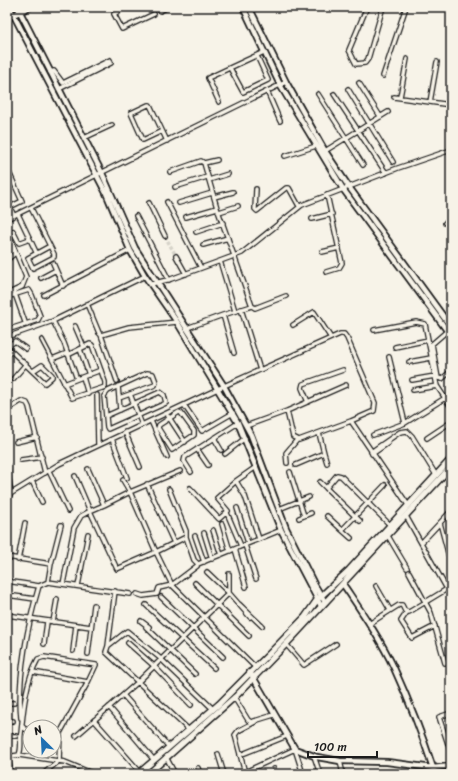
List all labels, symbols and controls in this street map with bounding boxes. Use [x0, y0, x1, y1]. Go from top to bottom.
north arrow [22, 719, 62, 759]
text: N [30, 720, 46, 741]
scale bar [308, 733, 377, 759]
text: 100 m [314, 736, 347, 758]

